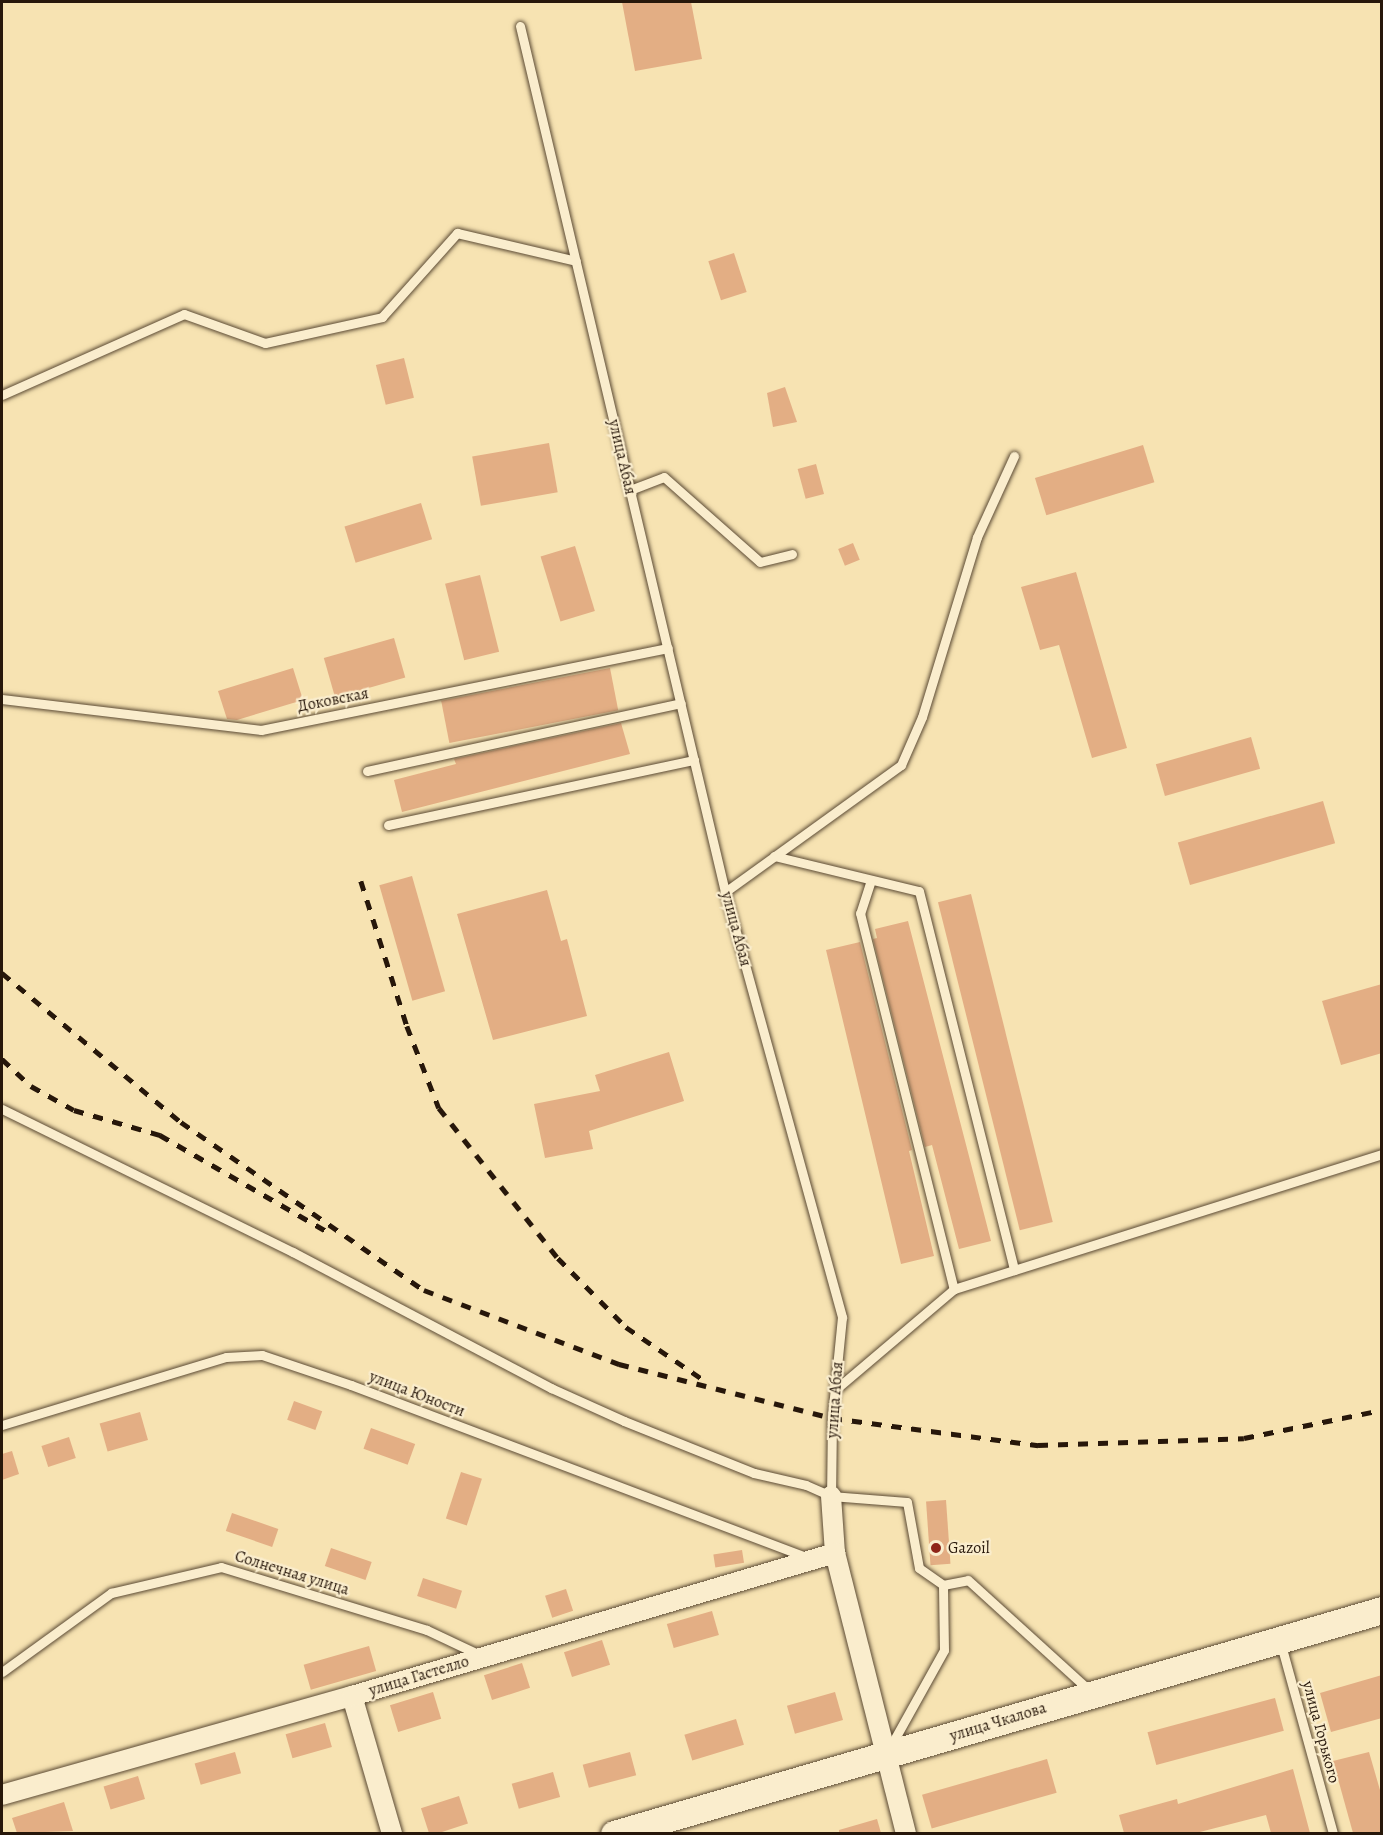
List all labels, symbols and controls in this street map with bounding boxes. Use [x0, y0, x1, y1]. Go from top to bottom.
street label: улица Абая [604, 417, 640, 497]
street label: Доковская [296, 684, 370, 716]
street label: улица Абая [717, 889, 755, 969]
street label: улица Абая [823, 1361, 847, 1439]
street label: улица Юности [366, 1367, 468, 1421]
place label: Gazoil [948, 1538, 990, 1558]
marker: Gazoil [929, 1541, 943, 1555]
street label: Солнечная улица [233, 1547, 351, 1599]
street label: улица Гастелло [367, 1652, 471, 1700]
street label: улица Горького [1298, 1679, 1344, 1785]
street label: улица Чкалова [947, 1698, 1049, 1746]

